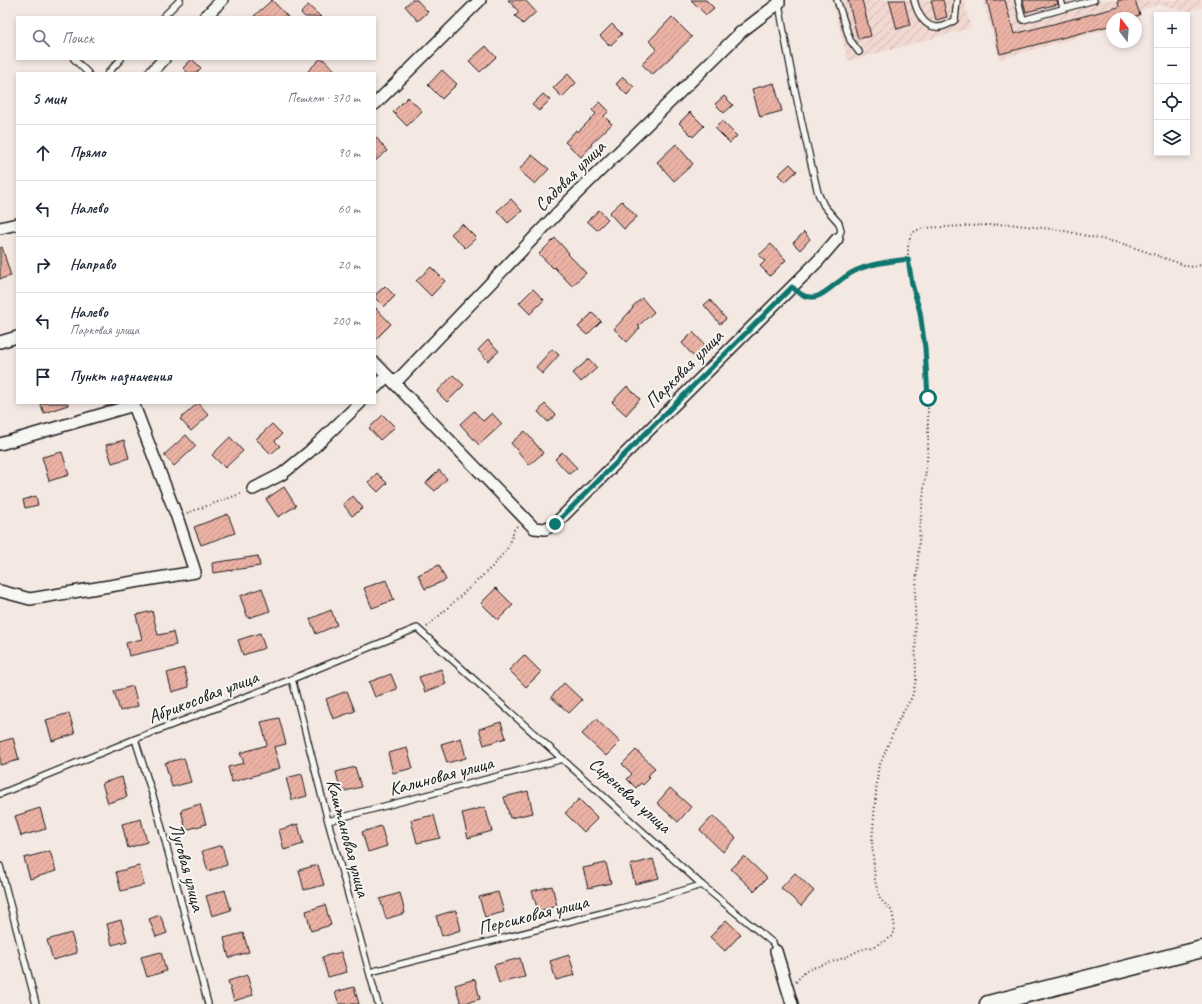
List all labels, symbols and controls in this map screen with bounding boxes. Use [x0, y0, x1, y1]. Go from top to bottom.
north arrow [1106, 12, 1142, 48]
map controls [1154, 12, 1190, 156]
button: + [1154, 12, 1190, 48]
search box [16, 16, 376, 60]
icon: search [30, 27, 52, 49]
text: Поиск [62, 29, 94, 48]
button: − [1154, 48, 1190, 84]
button: locate [1154, 84, 1190, 120]
text: 5 мин [32, 88, 66, 109]
text: Пешком · 370 m [287, 90, 360, 106]
button: layers [1154, 120, 1190, 156]
street label: Садовая улица [529, 134, 612, 217]
icon: ahead [32, 142, 54, 164]
text: Прямо [70, 143, 106, 162]
text: 90 m [338, 145, 360, 161]
icon: left [32, 198, 54, 220]
text: Налево [70, 199, 108, 218]
text: 60 m [338, 201, 360, 217]
icon: right [32, 254, 54, 276]
text: Направо [70, 255, 116, 274]
text: 20 m [338, 257, 360, 273]
text: Налево [70, 303, 108, 322]
icon: left [32, 310, 54, 332]
text: 200 m [332, 313, 360, 329]
text: Парковая улица [70, 322, 139, 338]
street label: Парковая улица [640, 324, 729, 413]
icon: arrive [32, 366, 54, 388]
text: Пункт назначения [70, 367, 172, 386]
route start [919, 389, 937, 407]
route end [546, 515, 564, 533]
street label: Абрикосовая улица [145, 664, 263, 729]
street label: Калиновая улица [386, 750, 497, 801]
street label: Сиреневая улица [584, 752, 677, 839]
street label: Каштановая улица [321, 776, 376, 901]
street label: Луговая улица [164, 820, 211, 915]
street label: Персиковая улица [476, 889, 592, 940]

